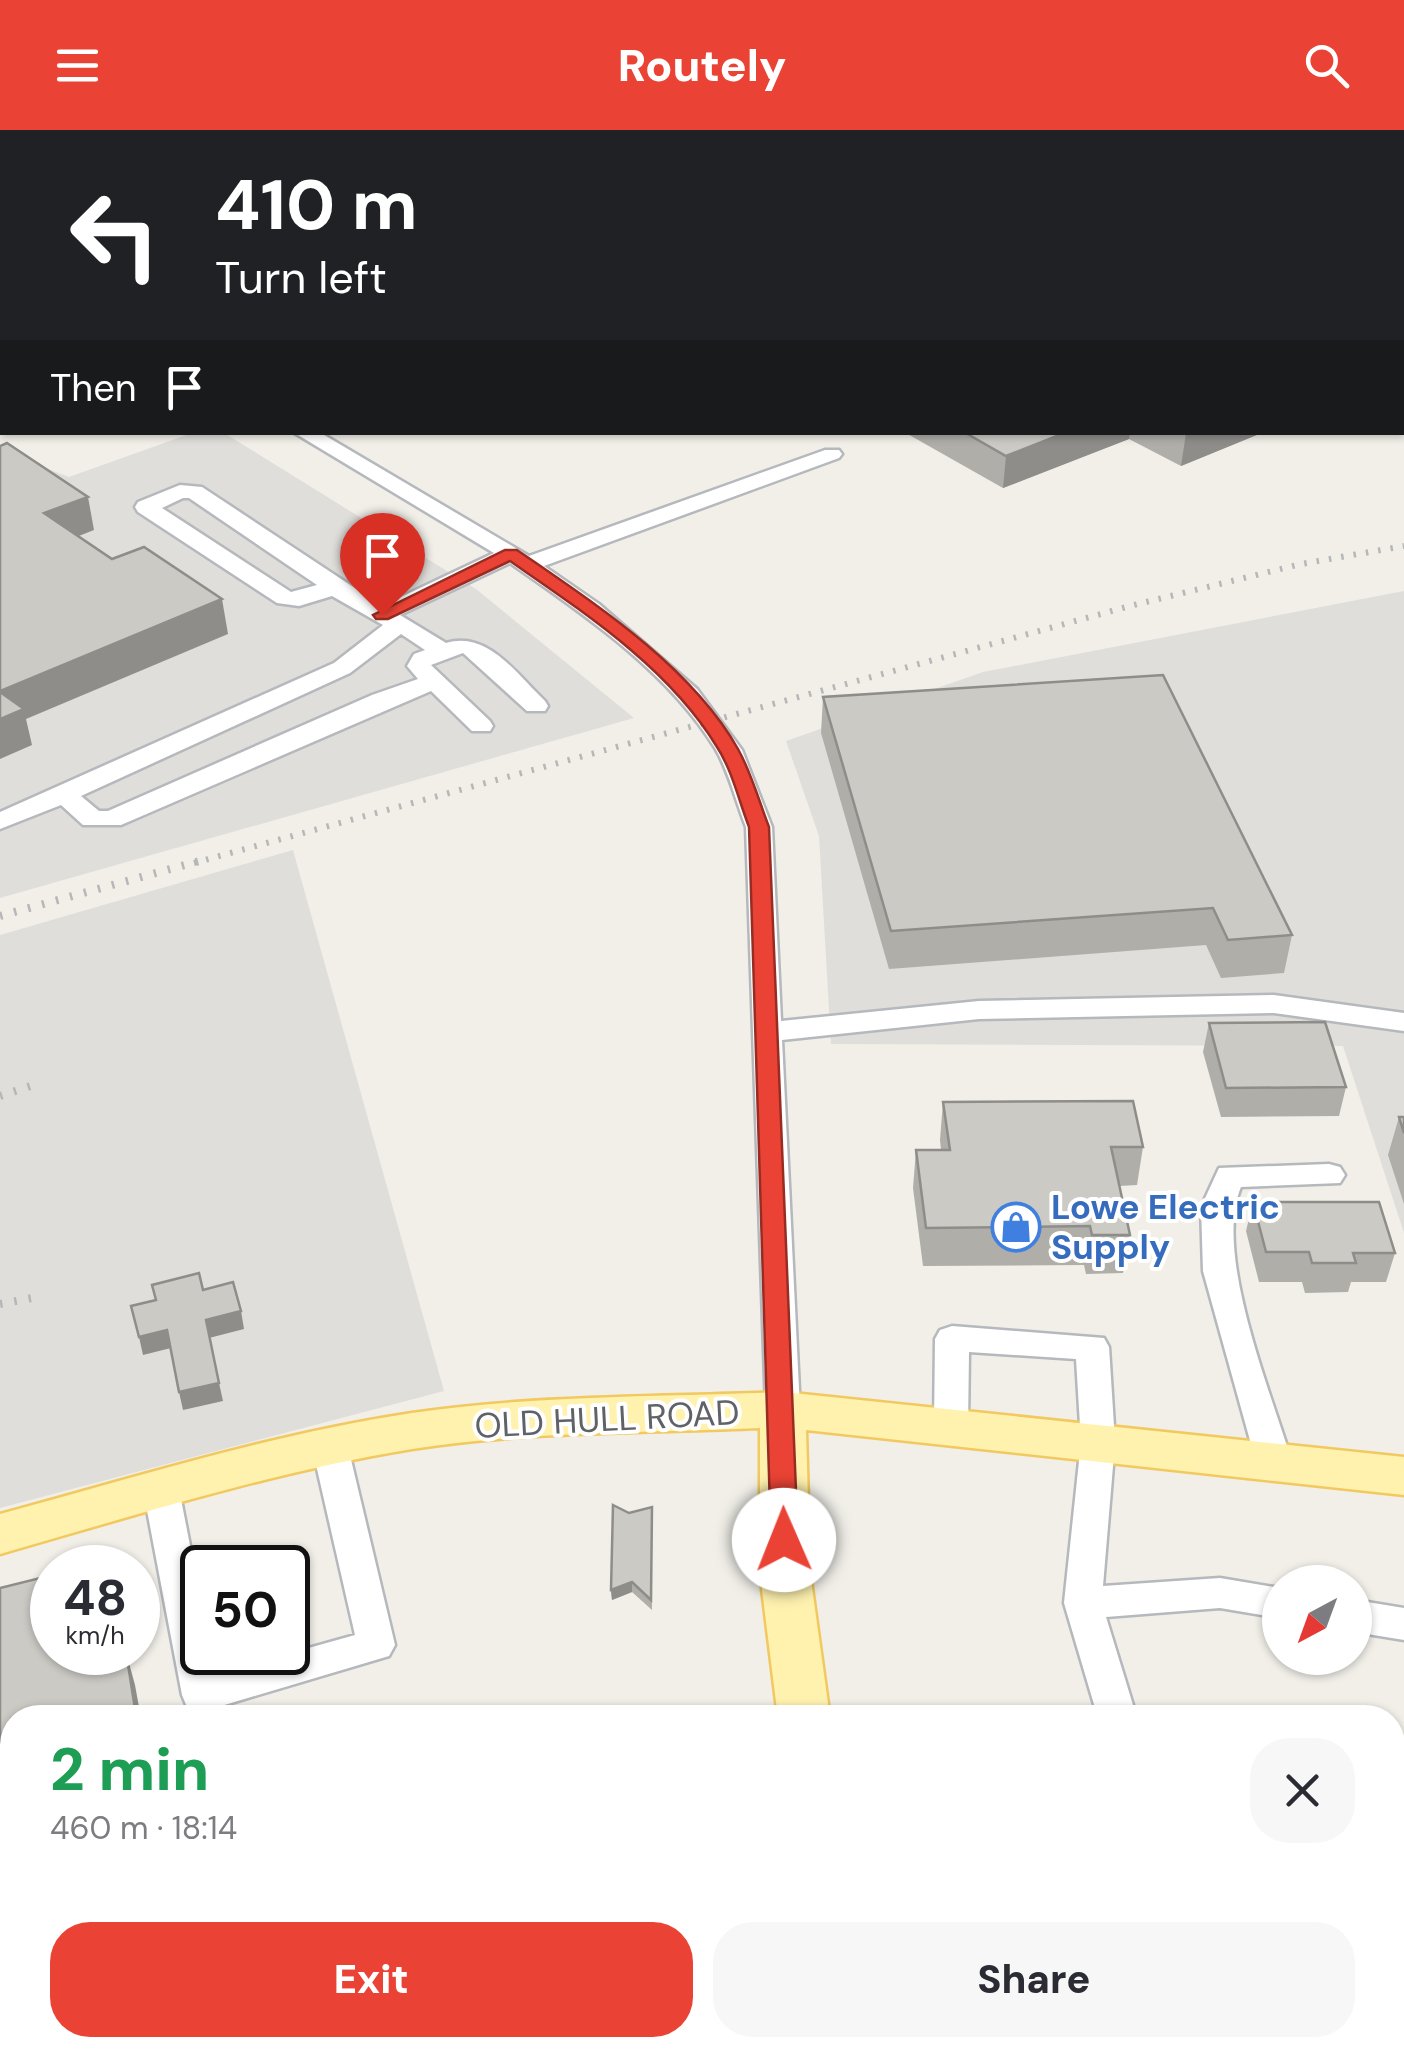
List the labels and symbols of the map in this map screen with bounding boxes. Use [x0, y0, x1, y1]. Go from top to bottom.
pin [340, 513, 425, 616]
place label: Lowe Electric Supply [1051, 1184, 1280, 1270]
shop icon: Lowe Electric Supply [990, 1201, 1042, 1253]
street label: OLD HULL ROAD [473, 1389, 741, 1449]
position arrow [732, 1488, 836, 1592]
speed limit sign: 50 [180, 1545, 310, 1675]
north arrow [1262, 1565, 1372, 1675]

